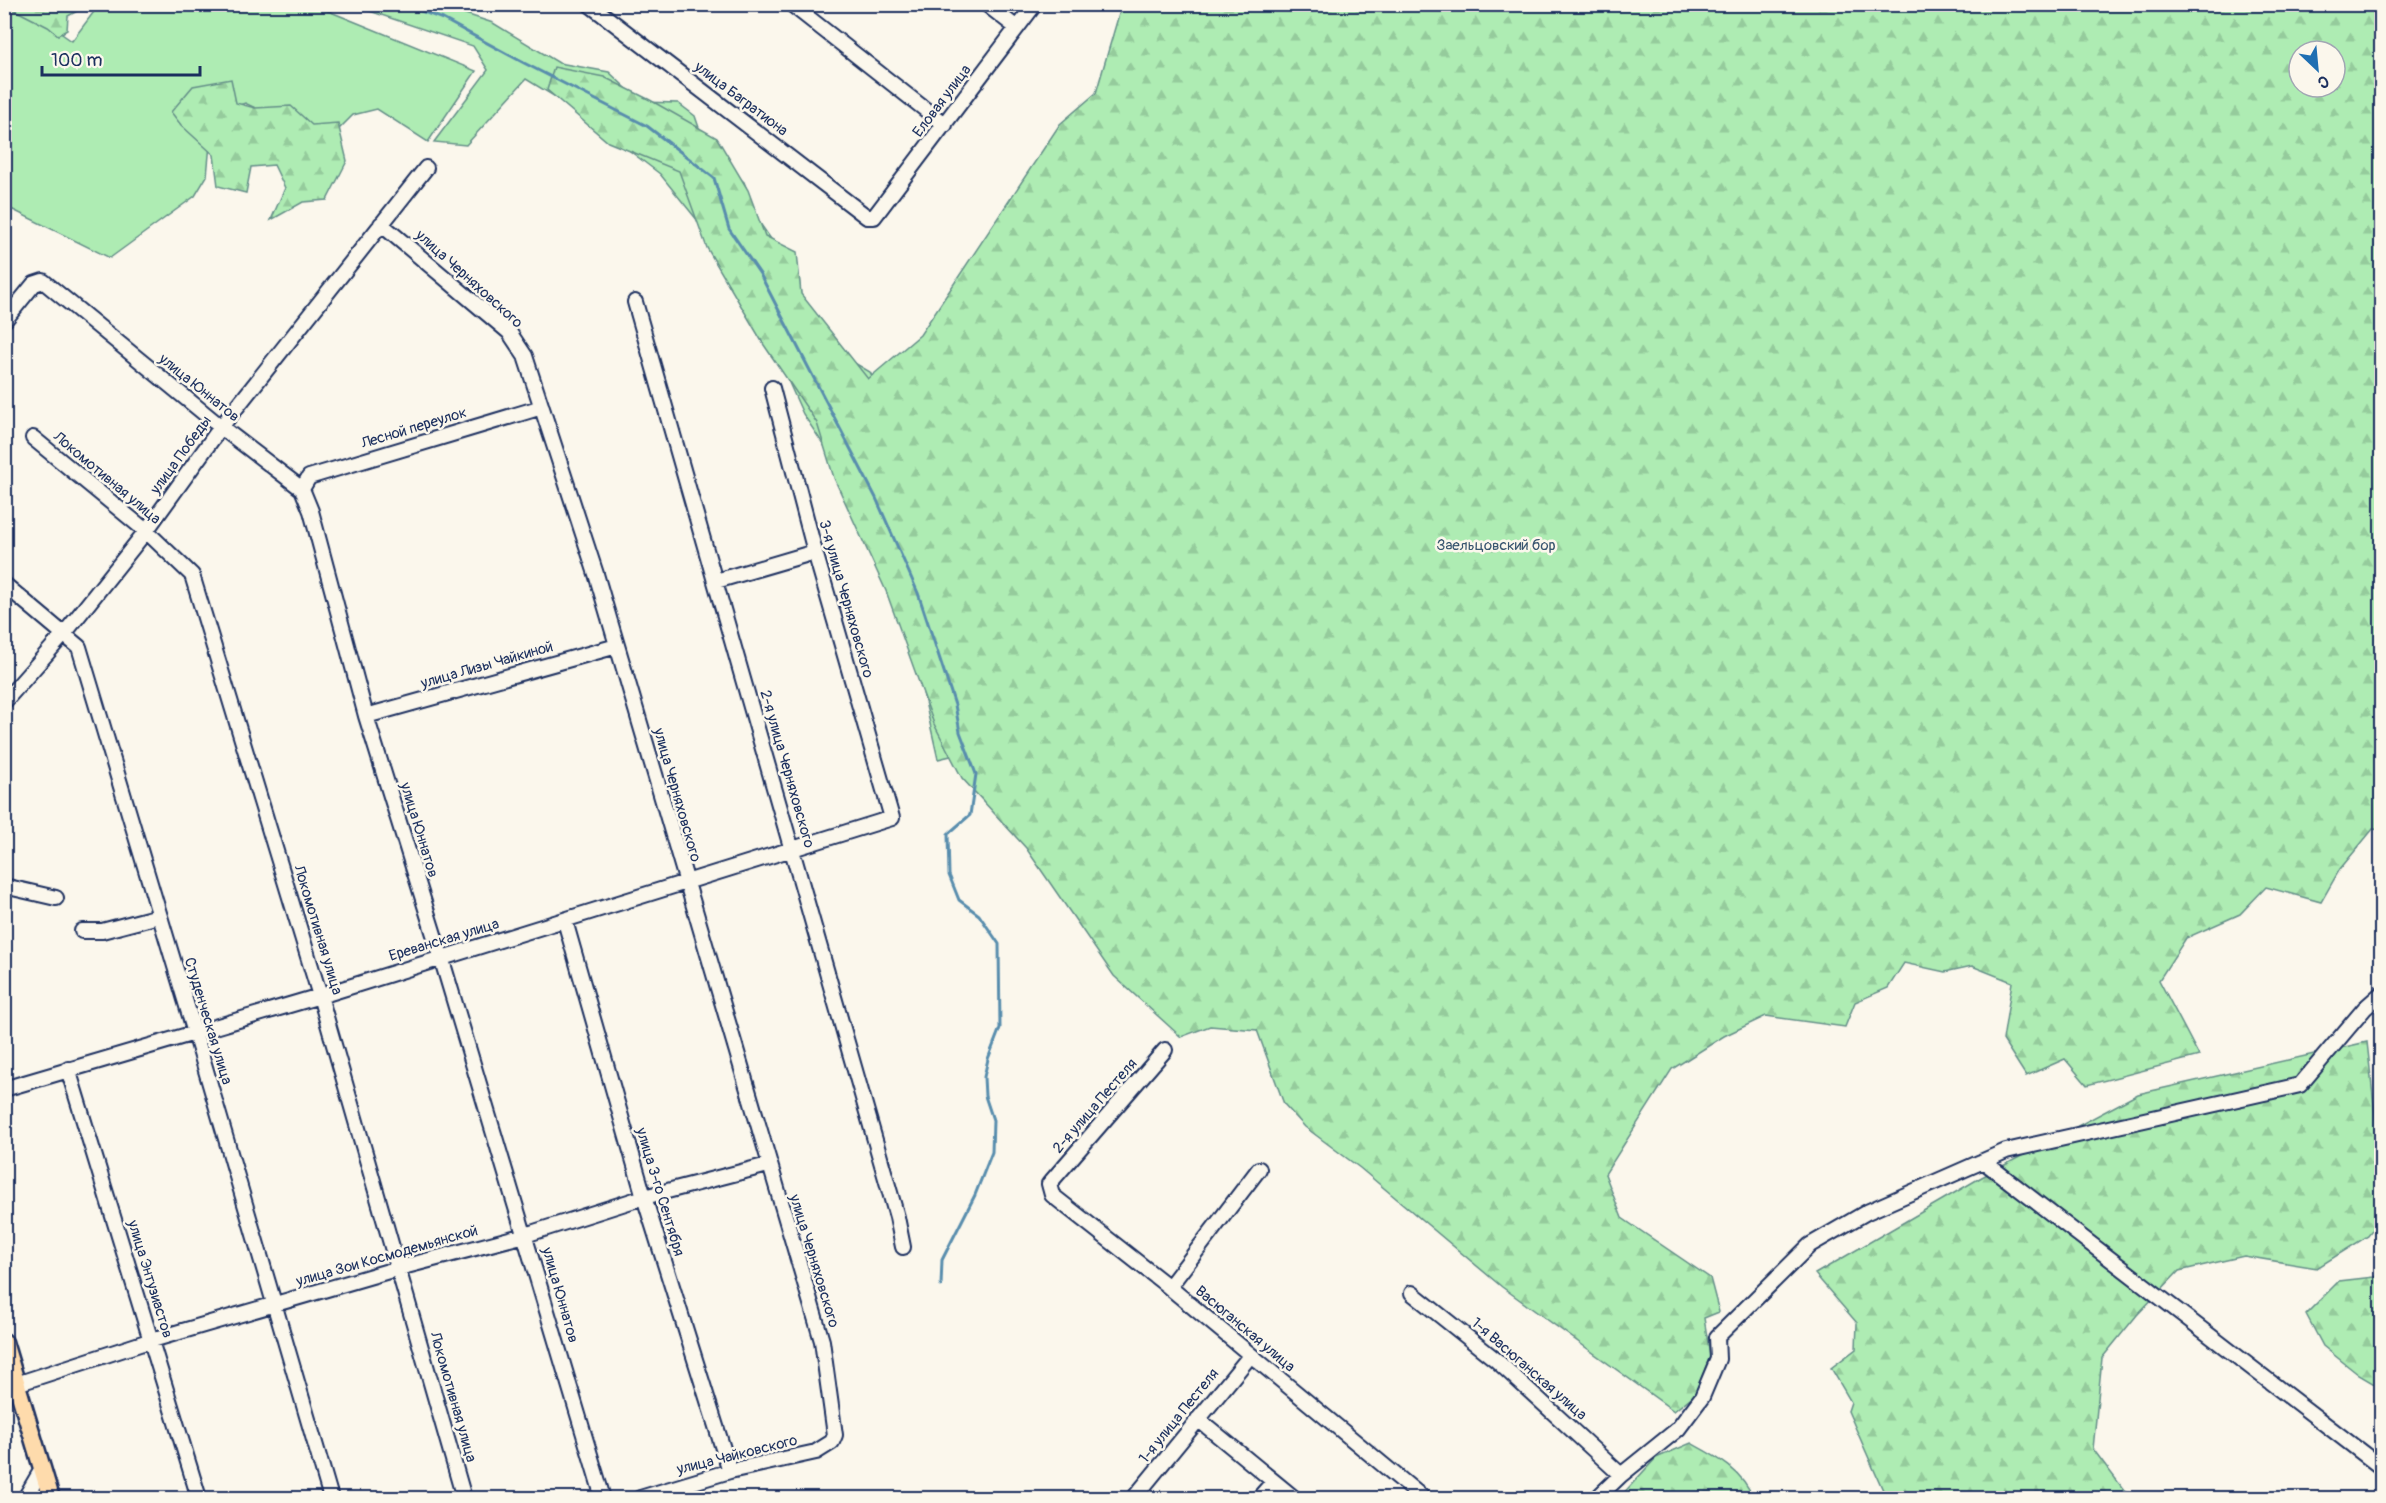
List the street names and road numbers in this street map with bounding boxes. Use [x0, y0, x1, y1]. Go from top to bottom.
street label: улица Багратиона [690, 57, 792, 140]
street label: Еловая улица [909, 61, 975, 141]
street label: улица Черняховского [411, 225, 527, 332]
street label: улица Юннатов [154, 349, 243, 426]
street label: Лесной переулок [358, 403, 469, 453]
street label: улица Победы [146, 412, 216, 499]
street label: Локомотивная улица [49, 427, 165, 529]
street label: 3-я улица Черняховского [814, 518, 878, 680]
street label: улица Лизы Чайкиной [418, 637, 555, 693]
street label: 2-я улица Черняховского [755, 688, 819, 850]
street label: улица Черняховского [649, 725, 705, 864]
street label: улица Юннатов [395, 779, 442, 880]
street label: Локомотивная улица [289, 862, 347, 997]
street label: Ереванская улица [387, 914, 501, 966]
street label: Студенческая улица [180, 955, 236, 1087]
street label: 2-я улица Пестеля [1049, 1055, 1141, 1157]
street label: улица 3-го Сентября [631, 1125, 689, 1258]
street label: улица Черняховского [784, 1191, 843, 1330]
street label: улица Энтузиастов [123, 1217, 177, 1340]
street label: улица Зои Космодемьянской [293, 1221, 480, 1291]
street label: улица Юннатов [537, 1244, 583, 1345]
street label: Васюганская улица [1191, 1282, 1299, 1376]
street label: 1-я Васюганская улица [1467, 1314, 1591, 1424]
street label: Локомотивная улица [425, 1329, 481, 1464]
street label: 1-я улица Пестеля [1135, 1365, 1223, 1467]
street label: улица Чайковского [674, 1431, 799, 1479]

